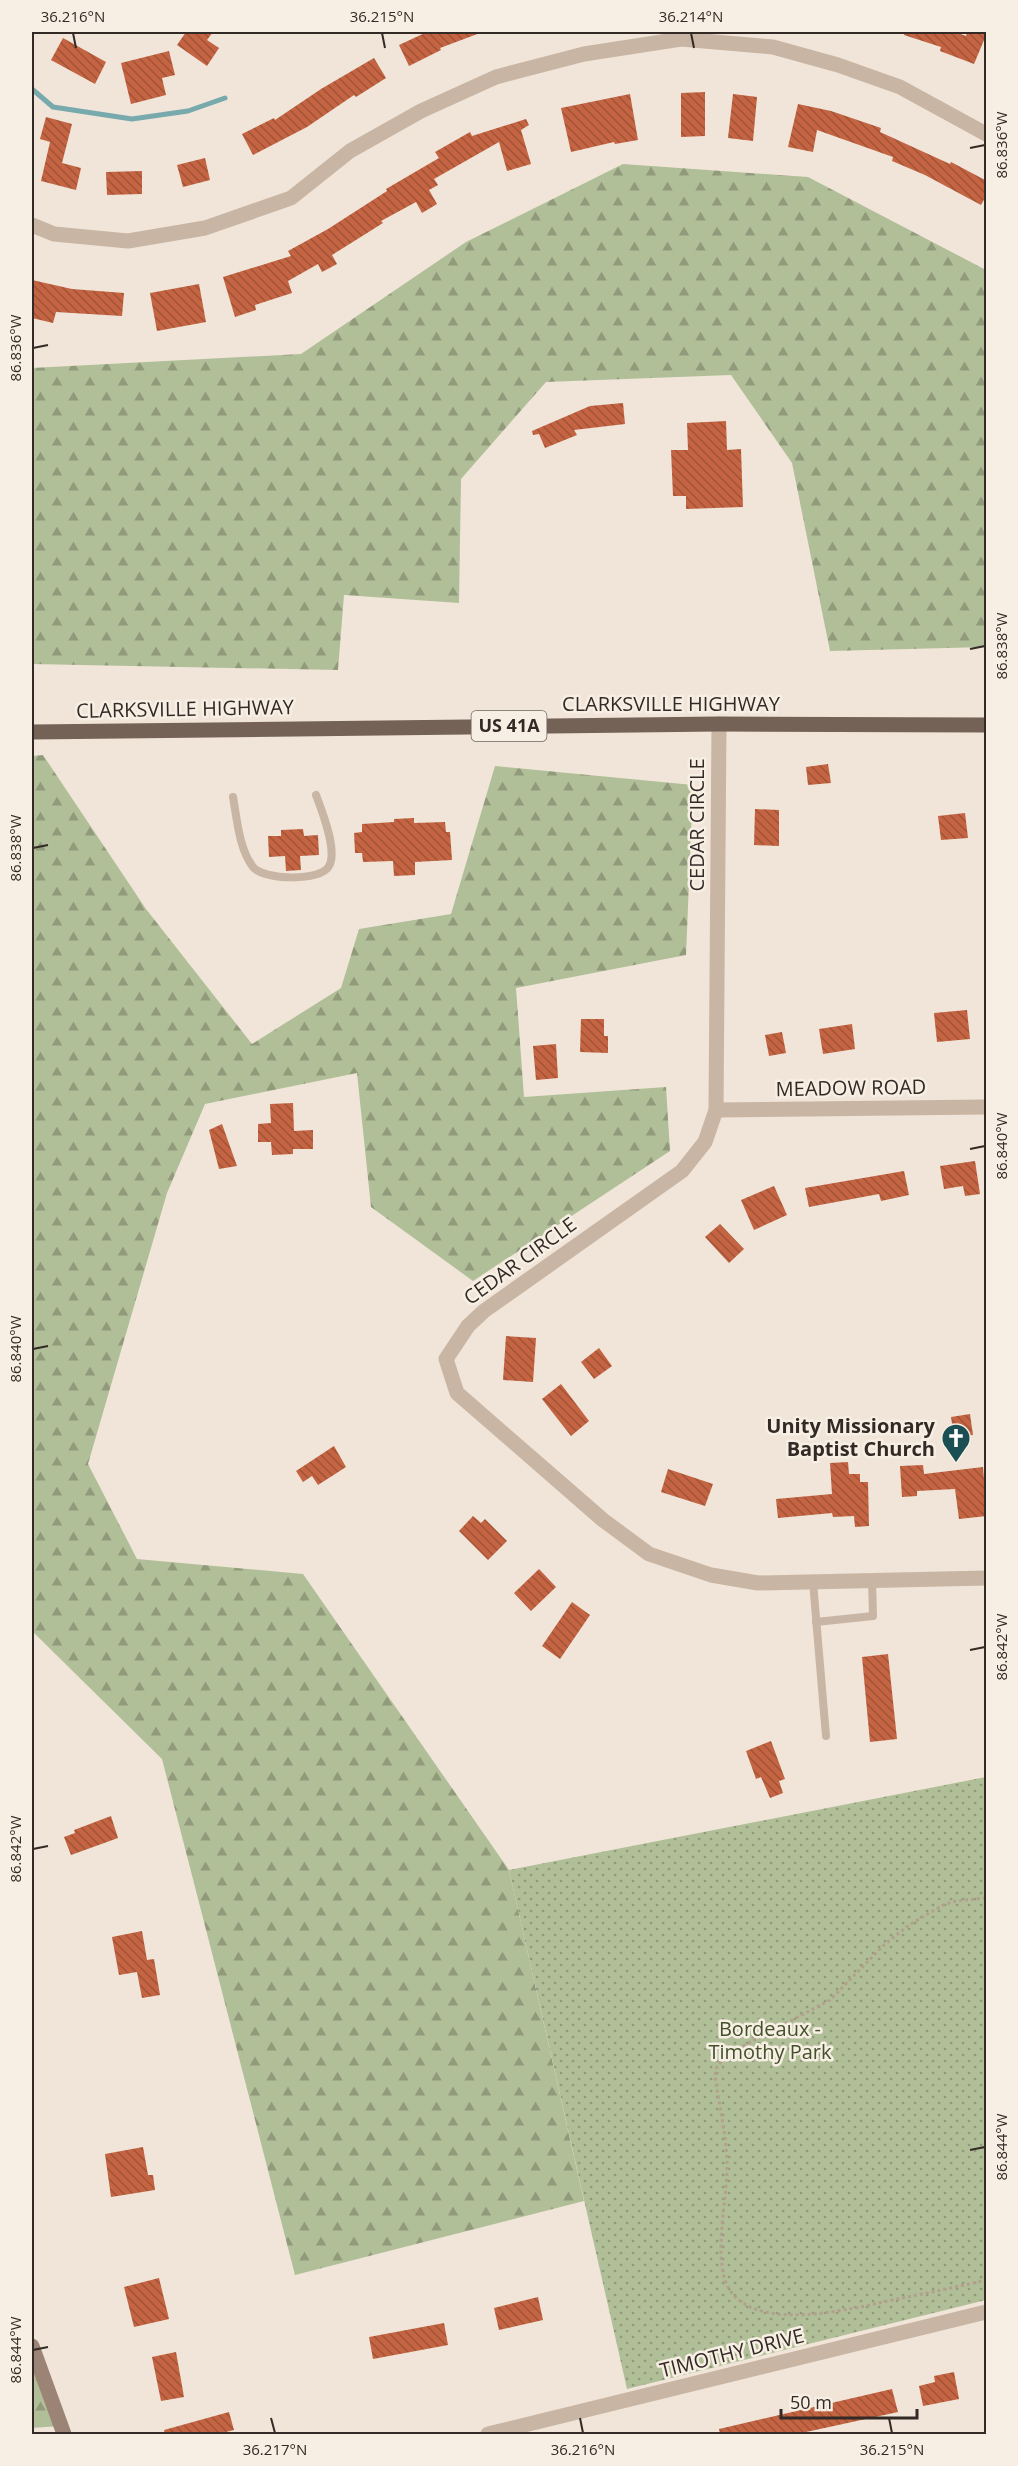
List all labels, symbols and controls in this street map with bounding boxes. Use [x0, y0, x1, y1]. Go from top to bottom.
text: 36.216°N [41, 6, 105, 26]
text: 36.215°N [350, 6, 414, 26]
text: 36.214°N [659, 6, 723, 26]
text: 86.836°W [991, 111, 1011, 179]
text: 86.836°W [5, 314, 25, 382]
text: 86.838°W [991, 612, 1011, 680]
street label: CLARKSVILLE HIGHWAY [562, 690, 781, 717]
street label: CLARKSVILLE HIGHWAY [76, 693, 295, 724]
road number: US 41A [472, 711, 546, 741]
street label: CEDAR CIRCLE [683, 758, 710, 892]
text: 86.838°W [5, 814, 25, 882]
street label: MEADOW ROAD [775, 1073, 926, 1102]
text: 86.840°W [991, 1112, 1011, 1180]
street label: CEDAR CIRCLE [458, 1211, 581, 1311]
text: 86.840°W [5, 1315, 25, 1383]
place label: Unity Missionary Baptist Church [766, 1412, 936, 1462]
church icon: Unity Missionary Baptist Church [940, 1422, 972, 1464]
text: 86.842°W [991, 1613, 1011, 1681]
text: 86.842°W [5, 1815, 25, 1883]
park label: Bordeaux - Timothy Park [708, 2015, 832, 2065]
text: 86.844°W [991, 2113, 1011, 2181]
text: 86.844°W [5, 2316, 25, 2384]
street label: TIMOTHY DRIVE [657, 2322, 807, 2383]
scale bar [781, 2382, 918, 2420]
text: 50 m [790, 2390, 832, 2414]
text: 36.217°N [243, 2439, 307, 2459]
text: 36.216°N [551, 2439, 615, 2459]
text: 36.215°N [860, 2439, 924, 2459]

